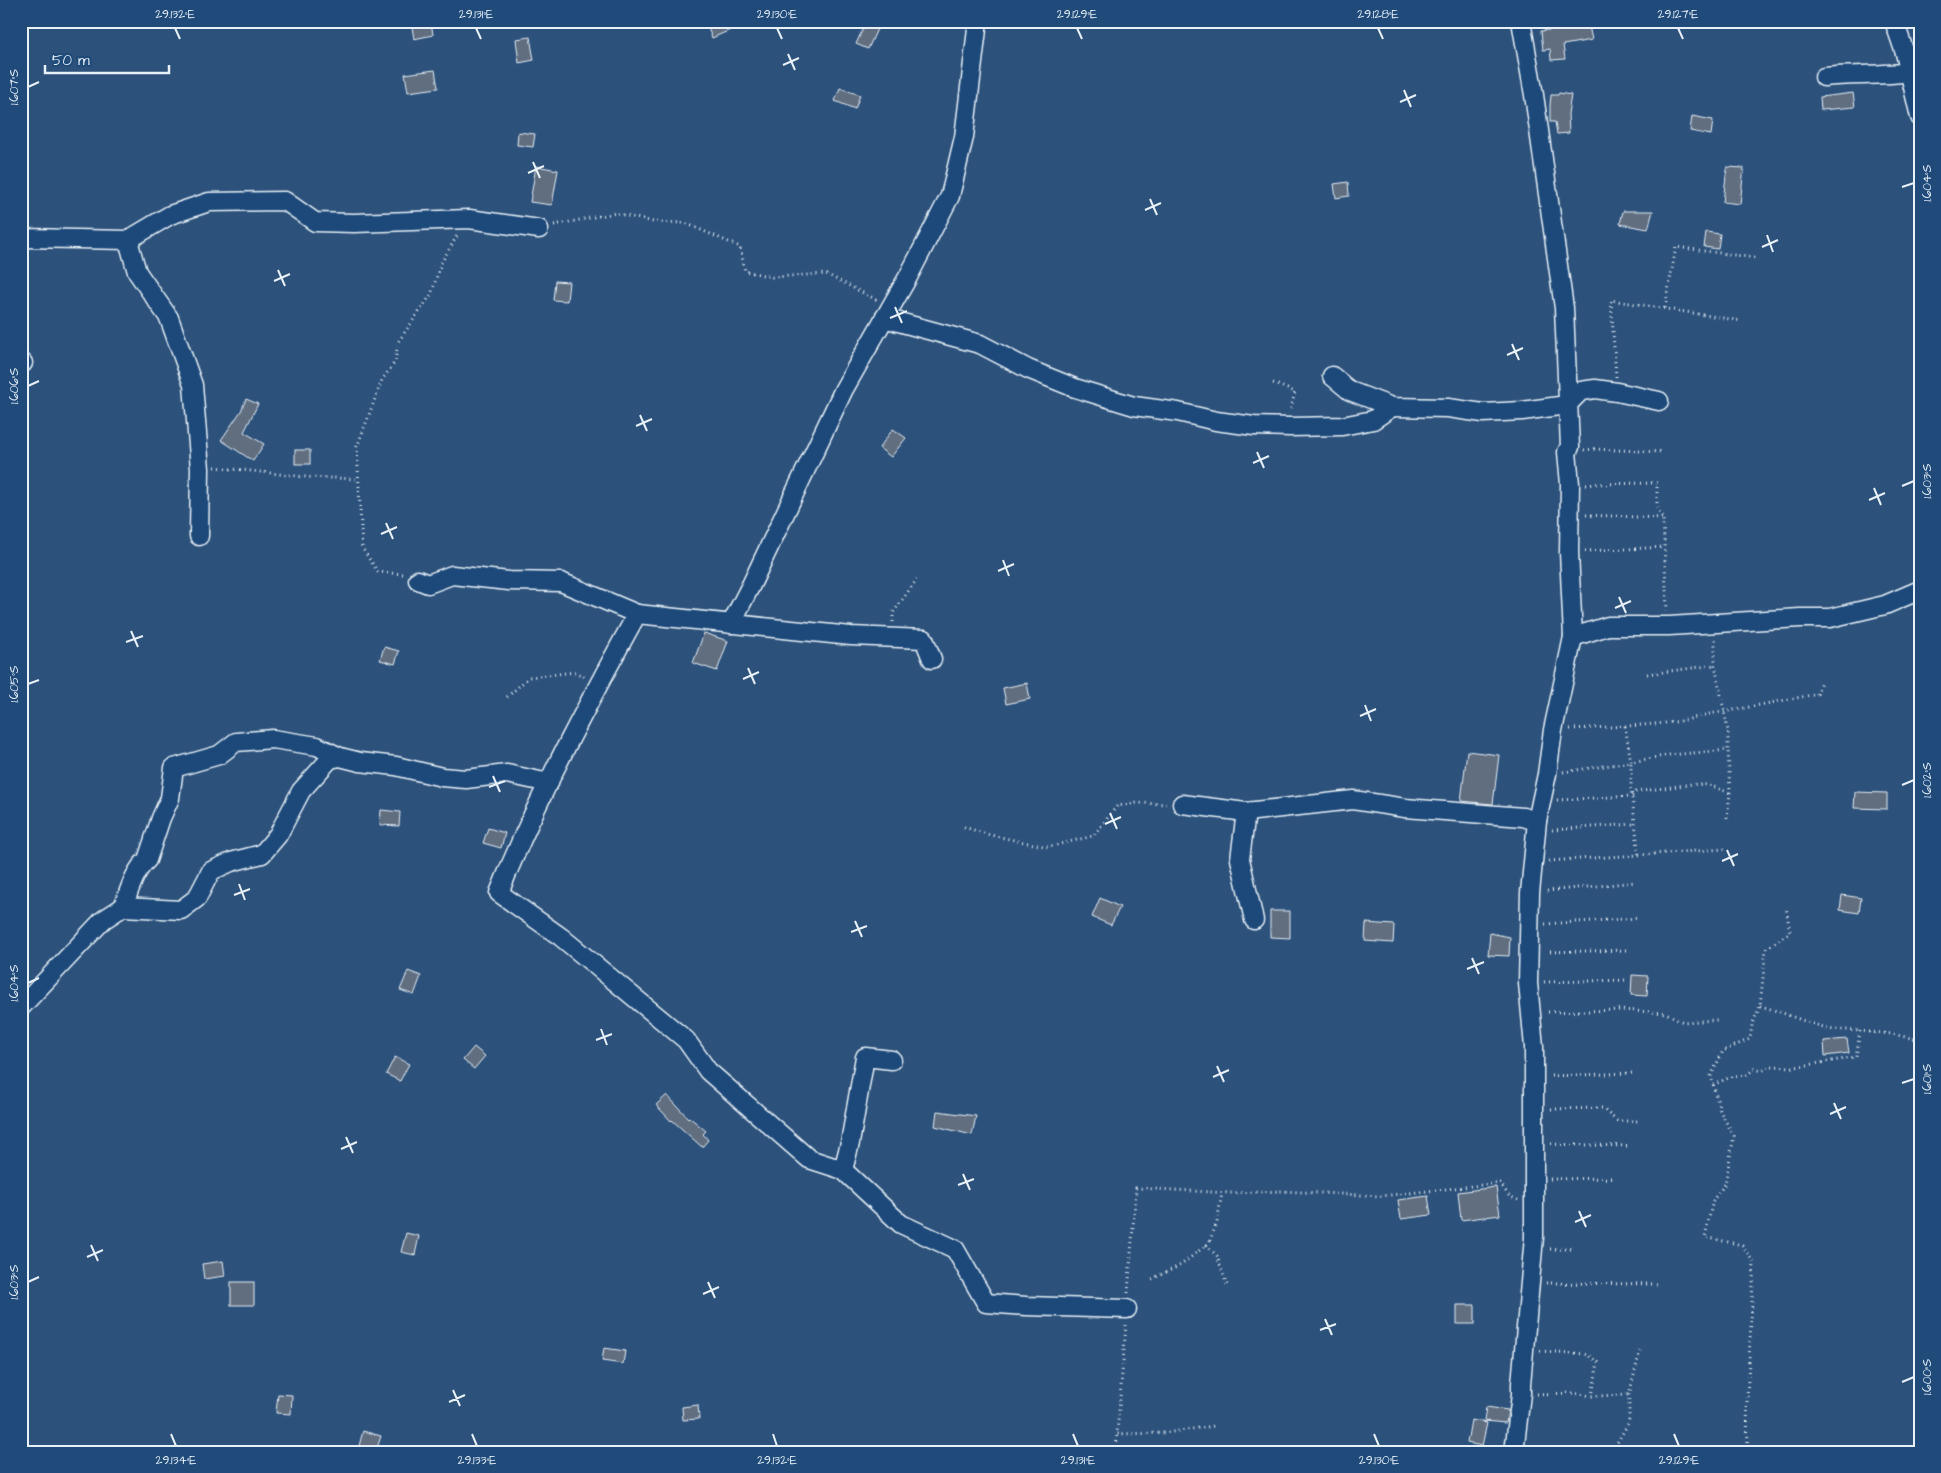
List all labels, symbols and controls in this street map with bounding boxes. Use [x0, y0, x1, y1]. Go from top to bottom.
text: 29.132°E [155, 6, 195, 23]
text: 29.131°E [459, 6, 493, 23]
text: 29.130°E [757, 6, 797, 23]
text: 29.129°E [1057, 6, 1097, 23]
text: 29.128°E [1357, 6, 1399, 23]
text: 29.127°E [1658, 6, 1698, 23]
scale bar [45, 42, 169, 74]
text: 50 m [52, 50, 90, 71]
text: 1.607°S [6, 69, 23, 105]
text: 1.604°S [1919, 164, 1936, 201]
text: 1.606°S [6, 368, 23, 404]
text: 1.603°S [1919, 463, 1936, 498]
text: 1.605°S [6, 665, 23, 703]
text: 1.602°S [1919, 762, 1936, 798]
text: 1.604°S [6, 964, 23, 1001]
text: 1.601°S [1919, 1064, 1936, 1094]
text: 1.603°S [6, 1264, 23, 1299]
text: 1.600°S [1919, 1359, 1936, 1395]
text: 29.134°E [156, 1452, 196, 1469]
text: 29.133°E [458, 1452, 496, 1469]
text: 29.132°E [757, 1452, 797, 1469]
text: 29.131°E [1061, 1452, 1095, 1469]
text: 29.130°E [1359, 1452, 1399, 1469]
text: 29.129°E [1659, 1452, 1699, 1469]

